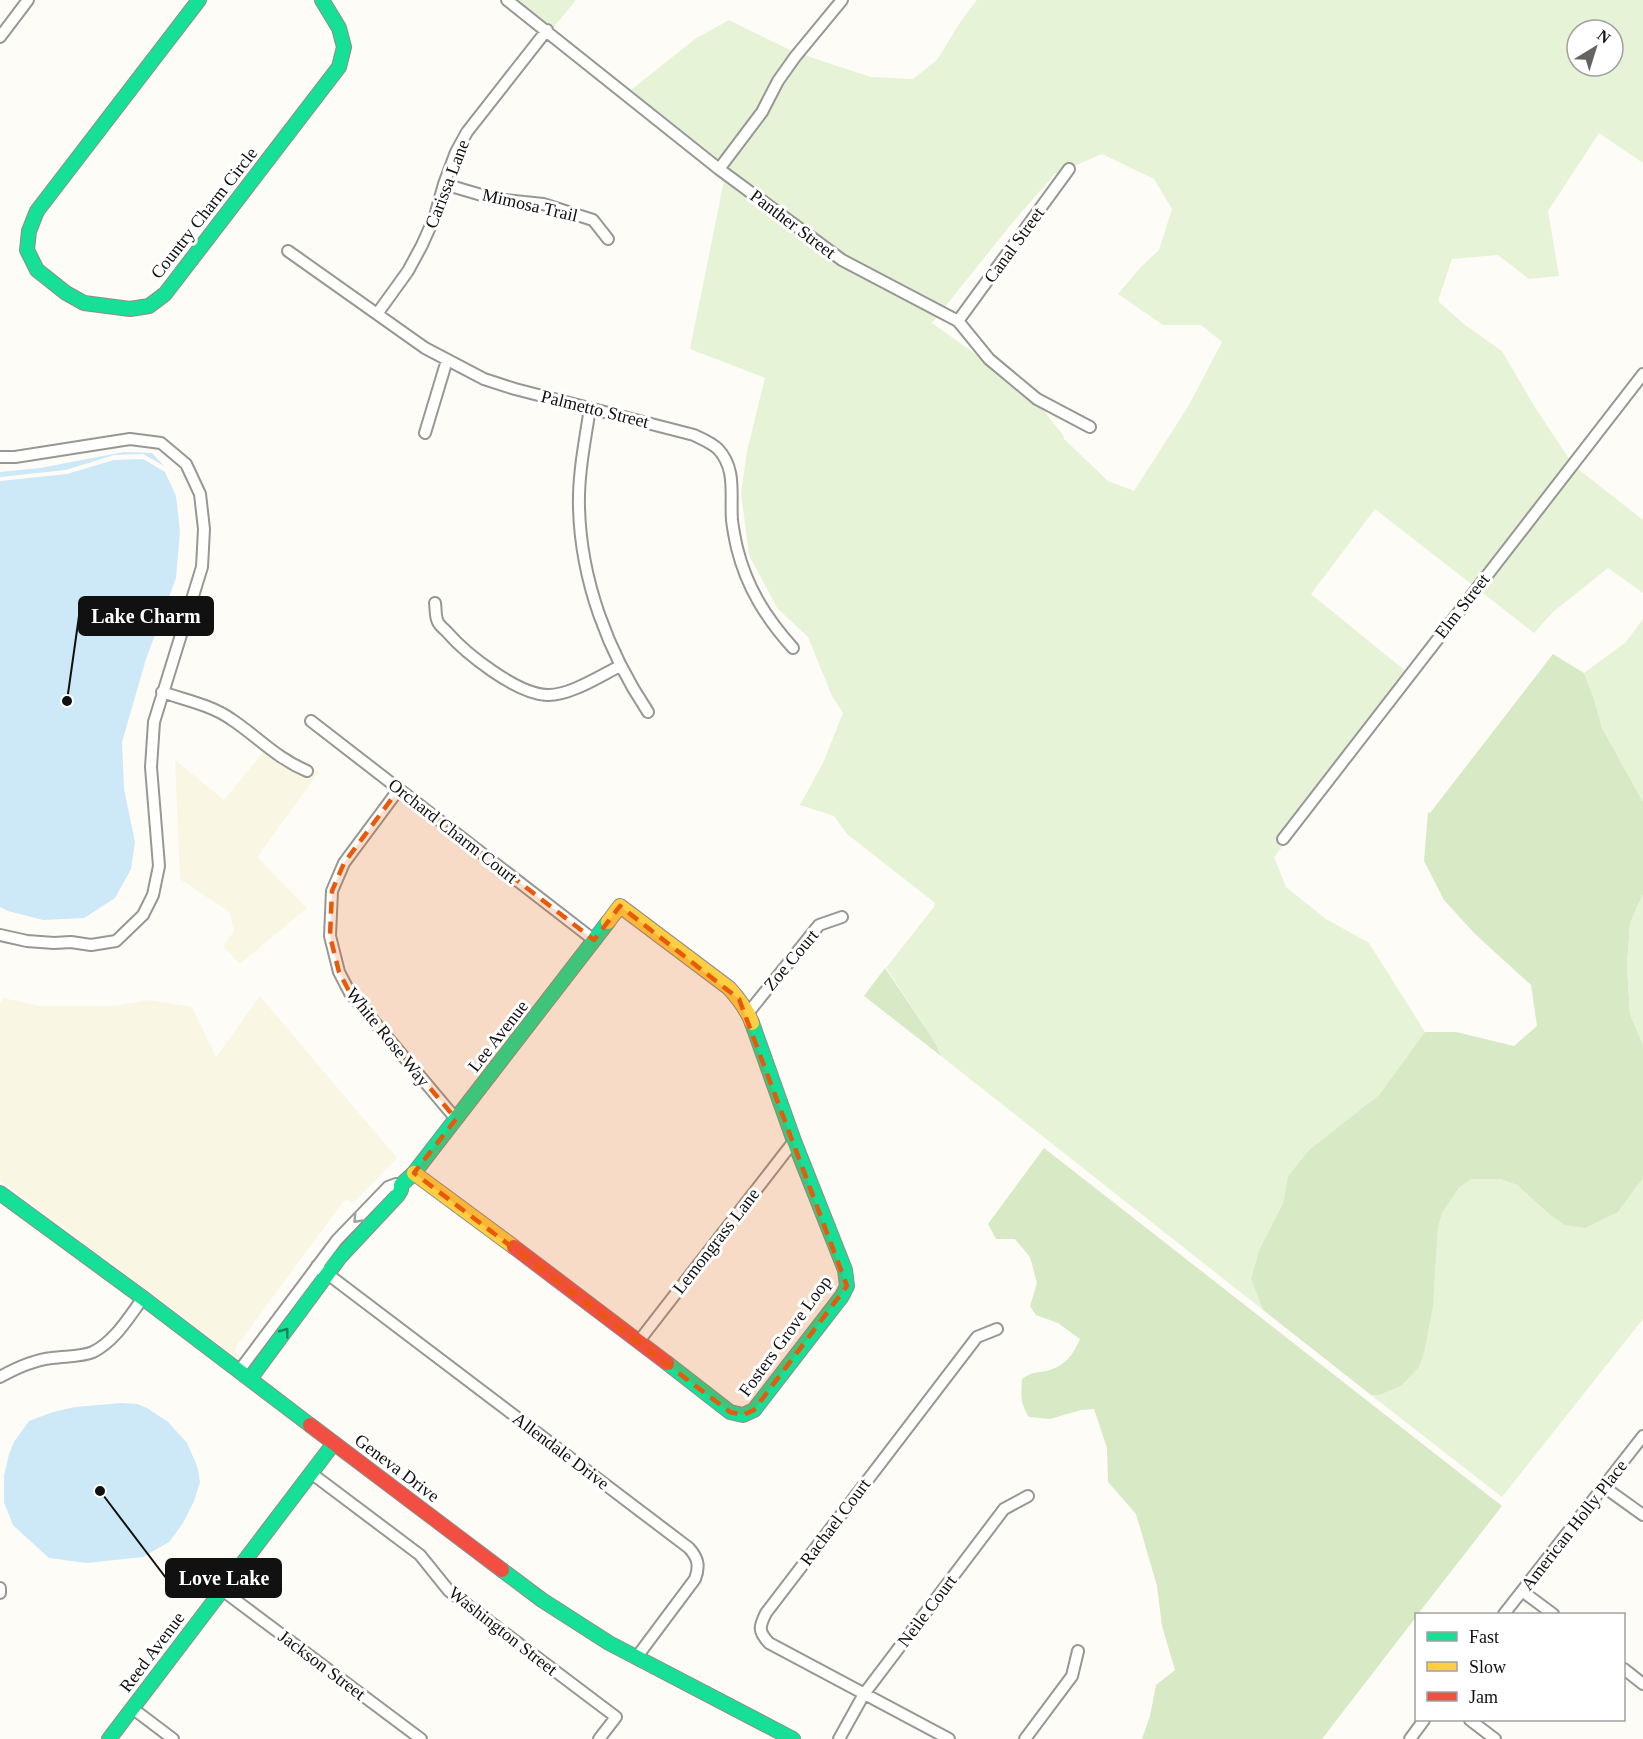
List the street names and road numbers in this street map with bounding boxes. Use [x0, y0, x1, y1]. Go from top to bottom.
street label: Carissa Lane [421, 137, 473, 231]
street label: Country Charm Circle [147, 143, 261, 283]
street label: Mimosa Trail [480, 184, 580, 226]
street label: Panther Street [746, 185, 840, 263]
street label: Canal Street [980, 203, 1048, 287]
street label: Palmetto Street [539, 386, 651, 432]
street label: Elm Street [1431, 570, 1493, 642]
street label: Orchard Charm Court [385, 774, 521, 888]
street label: Zoe Court [760, 925, 822, 995]
street label: White Rose Way [342, 984, 434, 1090]
street label: Lee Avenue [464, 996, 532, 1076]
street label: Lemongrass Lane [669, 1184, 763, 1298]
street label: Fosters Grove Loop [735, 1272, 835, 1400]
street label: Allendale Drive [509, 1408, 613, 1494]
street label: Geneva Drive [351, 1430, 443, 1506]
street label: American Holly Place [1517, 1456, 1631, 1594]
street label: Rachael Court [796, 1475, 874, 1569]
street label: Neile Court [894, 1571, 960, 1651]
street label: Washington Street [445, 1582, 561, 1680]
street label: Reed Avenue [115, 1608, 189, 1696]
street label: Jackson Street [275, 1626, 369, 1704]

